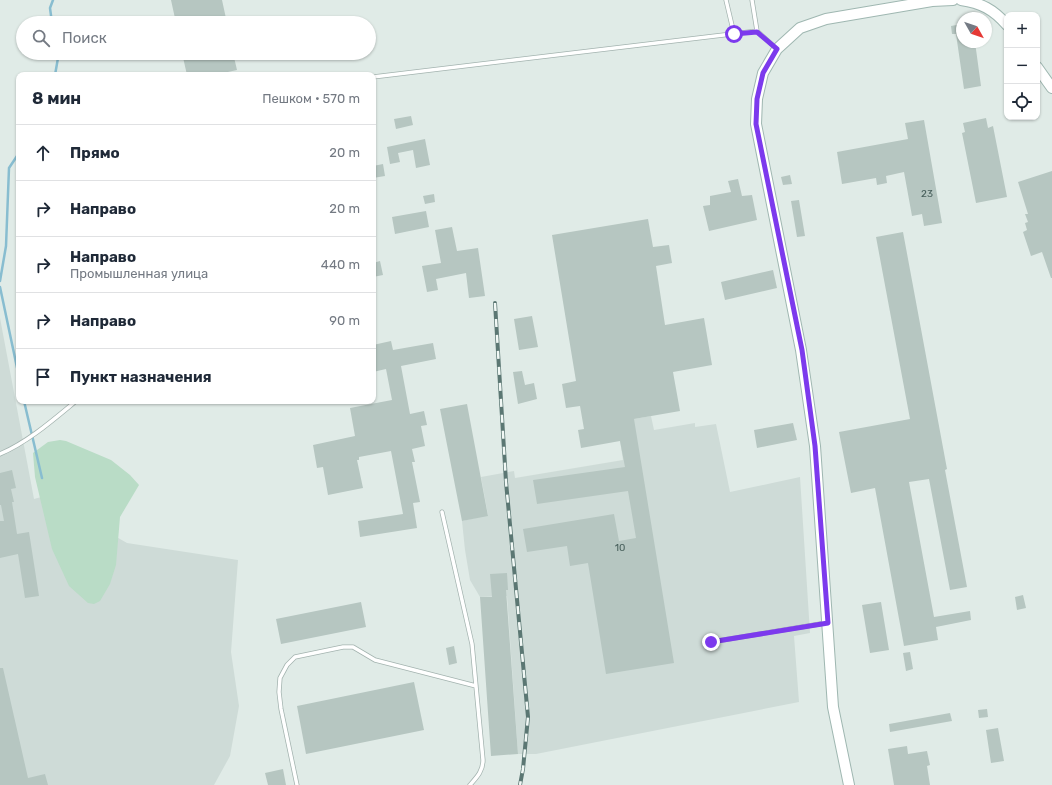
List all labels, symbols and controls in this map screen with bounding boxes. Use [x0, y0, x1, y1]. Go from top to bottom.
north arrow [956, 12, 992, 48]
map controls [1004, 12, 1040, 120]
button: + [1004, 12, 1040, 48]
search box [16, 16, 376, 60]
route start [725, 25, 743, 43]
icon: search [30, 27, 52, 49]
text: Поиск [62, 29, 107, 47]
button: − [1004, 48, 1040, 84]
button: locate [1004, 84, 1040, 120]
text: 8 мин [32, 88, 81, 108]
text: Пешком · 570 m [262, 91, 360, 106]
icon: ahead [32, 142, 54, 164]
text: Прямо [70, 144, 120, 162]
text: 20 m [329, 145, 360, 160]
house number: 23 [921, 188, 933, 200]
icon: right [32, 198, 54, 220]
text: Направо [70, 200, 136, 218]
text: 20 m [329, 201, 360, 216]
text: Направо [70, 248, 136, 266]
icon: right [32, 254, 54, 276]
text: 440 m [321, 257, 360, 272]
text: Промышленная улица [70, 266, 208, 281]
icon: right [32, 310, 54, 332]
text: Направо [70, 312, 136, 330]
text: 90 m [329, 313, 360, 328]
icon: arrive [32, 366, 54, 388]
text: Пункт назначения [70, 368, 212, 386]
house number: 10 [615, 542, 625, 554]
route end [702, 633, 720, 651]

